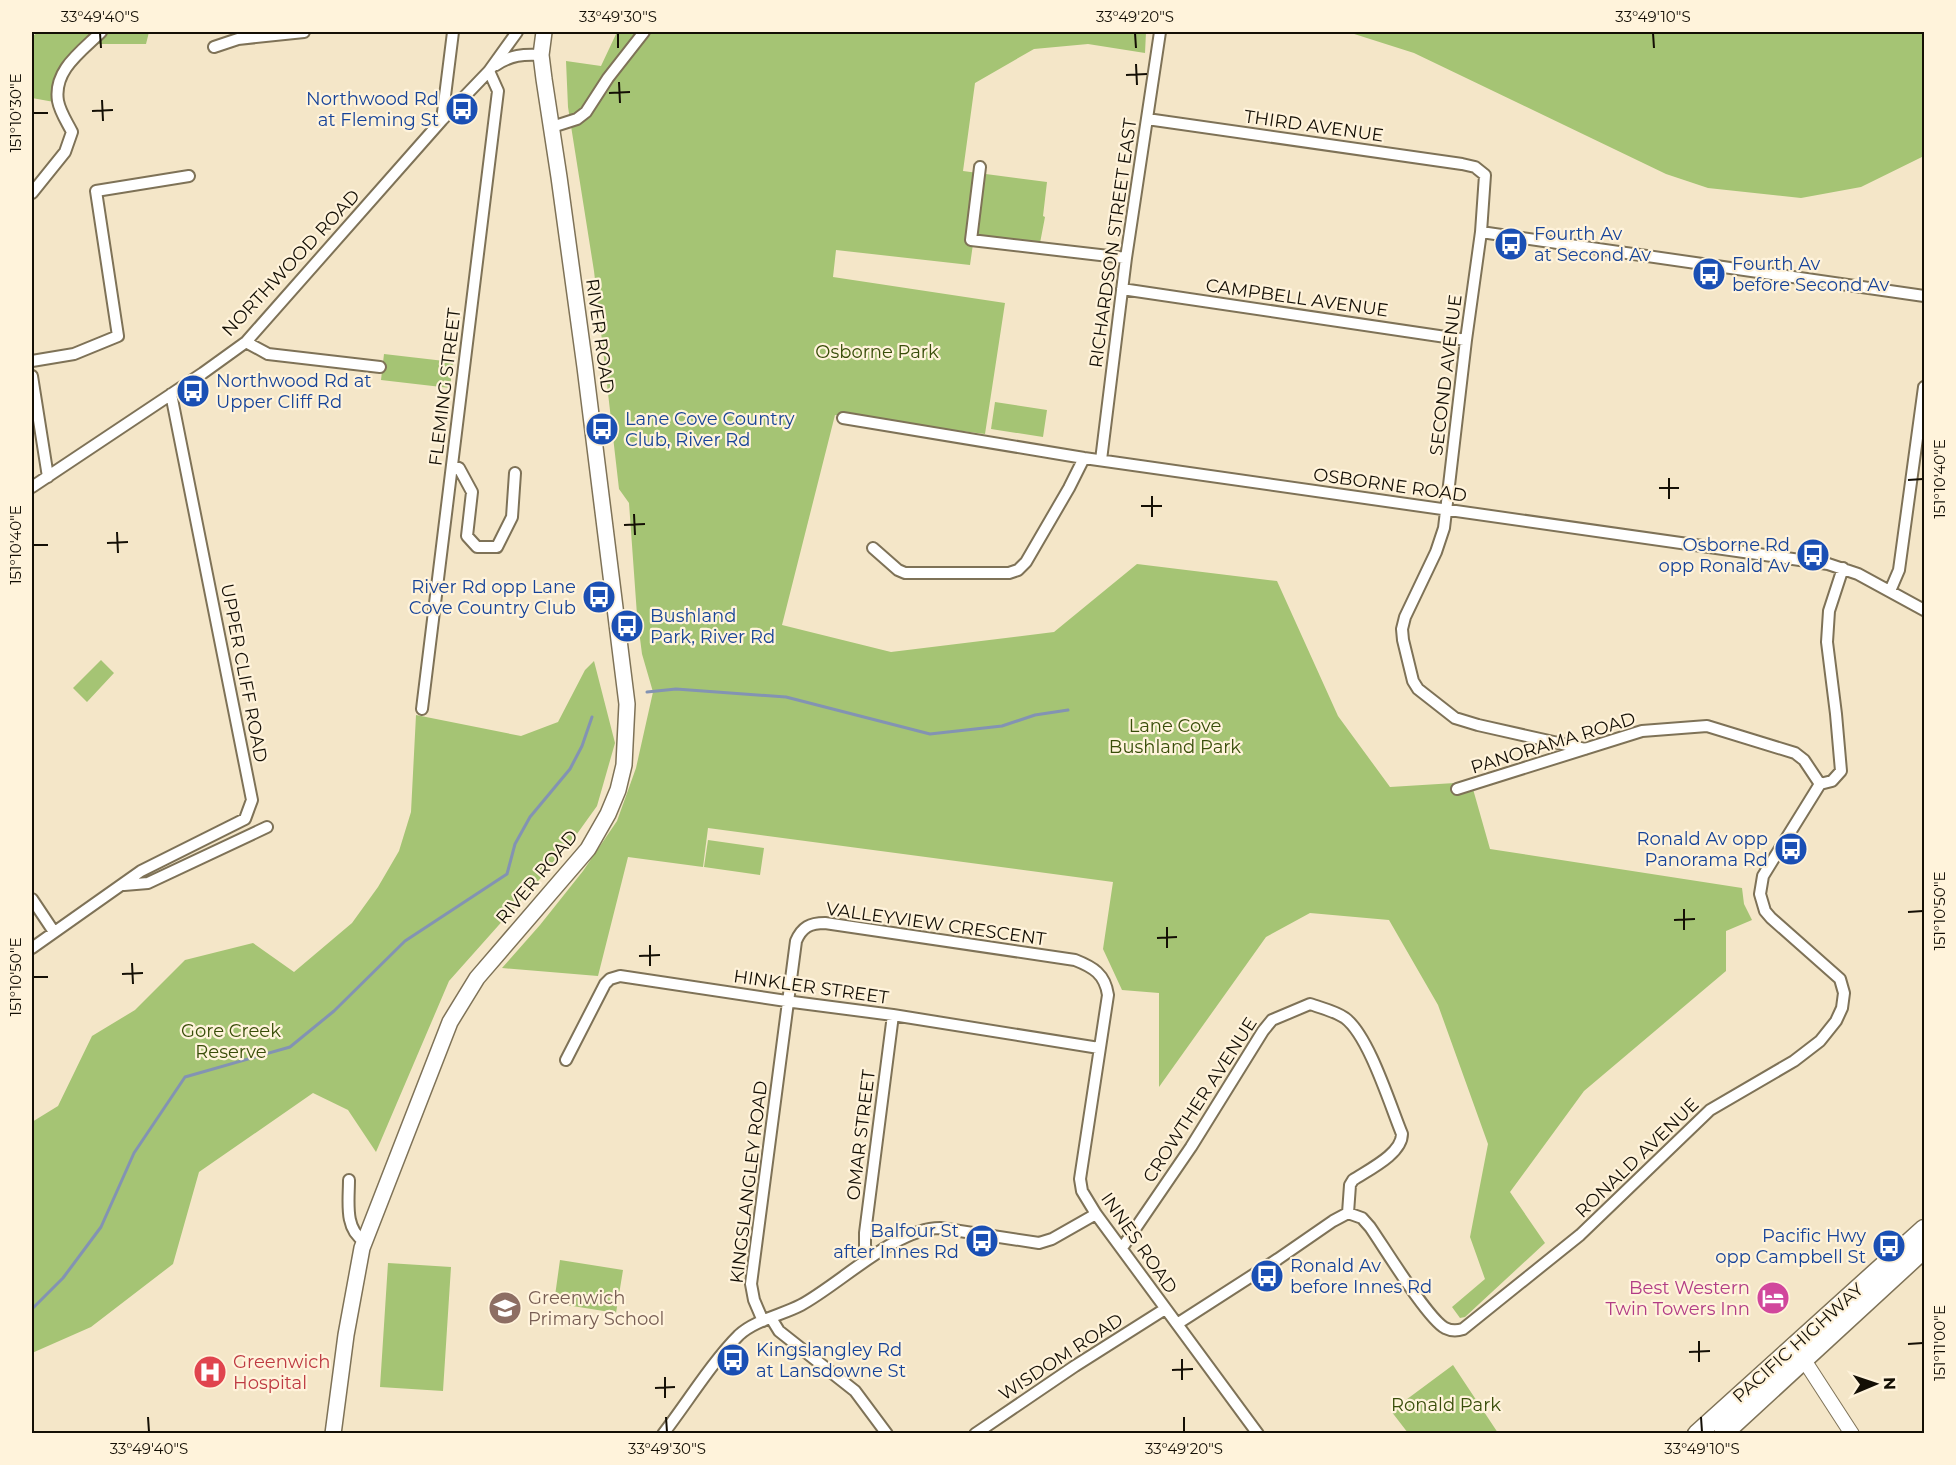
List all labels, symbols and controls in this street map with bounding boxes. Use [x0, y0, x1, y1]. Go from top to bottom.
text: 33°49'40"S [61, 7, 139, 26]
text: 33°49'30"S [579, 7, 657, 26]
text: 33°49'20"S [1096, 7, 1174, 26]
text: 33°49'10"S [1615, 7, 1691, 26]
text: 151°10'30"E [6, 73, 25, 153]
place label: Northwood Rd at Fleming St [306, 88, 439, 131]
bus stop icon: Northwood Rd at Fleming St [444, 91, 480, 127]
street label: THIRD AVENUE [1243, 105, 1385, 147]
street label: RICHARDSON STREET EAST [1085, 116, 1141, 369]
street label: NORTHWOOD ROAD [217, 185, 365, 341]
place label: Fourth Av at Second Av [1534, 223, 1651, 266]
bus stop icon: Fourth Av at Second Av [1493, 226, 1529, 262]
place label: Fourth Av before Second Av [1732, 253, 1890, 296]
bus stop icon: Fourth Av before Second Av [1691, 256, 1727, 292]
street label: CAMPBELL AVENUE [1204, 274, 1390, 322]
street label: RIVER ROAD [581, 277, 619, 395]
street label: SECOND AVENUE [1425, 293, 1467, 457]
street label: FLEMING STREET [424, 306, 466, 467]
park label: Osborne Park [815, 341, 939, 363]
place label: Northwood Rd at Upper Cliff Rd [216, 370, 372, 413]
bus stop icon: Northwood Rd at Upper Cliff Rd [175, 373, 211, 409]
place label: Lane Cove Country Club, River Rd [625, 408, 795, 451]
bus stop icon: Lane Cove Country Club, River Rd [584, 411, 620, 447]
text: 151°10'40"E [1930, 439, 1949, 519]
street label: OSBORNE ROAD [1312, 463, 1468, 507]
text: 151°10'40"E [6, 505, 25, 585]
place label: Osborne Rd opp Ronald Av [1659, 534, 1790, 577]
bus stop icon: Osborne Rd opp Ronald Av [1795, 537, 1831, 573]
place label: River Rd opp Lane Cove Country Club [409, 576, 576, 619]
bus stop icon: River Rd opp Lane Cove Country Club [581, 579, 617, 615]
street label: UPPER CLIFF ROAD [216, 582, 272, 764]
place label: Bushland Park, River Rd [650, 605, 775, 648]
bus stop icon: Bushland Park, River Rd [609, 608, 645, 644]
street label: PANORAMA ROAD [1468, 707, 1638, 779]
park label: Lane Cove Bushland Park [1109, 715, 1241, 758]
street label: RIVER ROAD [491, 826, 583, 928]
place label: Ronald Av opp Panorama Rd [1637, 828, 1768, 871]
bus stop icon: Ronald Av opp Panorama Rd [1773, 831, 1809, 867]
text: 151°10'50"E [1930, 871, 1949, 951]
street label: VALLEYVIEW CRESCENT [825, 898, 1048, 950]
text: 151°10'50"E [6, 937, 25, 1017]
street label: HINKLER STREET [732, 965, 891, 1009]
street label: CROWTHER AVENUE [1138, 1013, 1262, 1187]
park label: Gore Creek Reserve [181, 1020, 281, 1063]
street label: OMAR STREET [842, 1068, 880, 1202]
street label: KINGSLANGLEY ROAD [726, 1079, 772, 1285]
street label: RONALD AVENUE [1571, 1093, 1703, 1223]
street label: INNES ROAD [1096, 1188, 1182, 1298]
place label: Balfour St after Innes Rd [833, 1220, 959, 1263]
bus stop icon: Balfour St after Innes Rd [964, 1223, 1000, 1259]
place label: Pacific Hwy opp Campbell St [1715, 1225, 1866, 1268]
bus stop icon: Pacific Hwy opp Campbell St [1871, 1228, 1907, 1264]
place label: Ronald Av before Innes Rd [1290, 1255, 1432, 1298]
bus stop icon: Ronald Av before Innes Rd [1249, 1258, 1285, 1294]
place label: Best Western Twin Towers Inn [1605, 1277, 1750, 1320]
street label: PACIFIC HIGHWAY [1728, 1278, 1868, 1408]
hotel icon: Best Western Twin Towers Inn [1755, 1280, 1791, 1316]
place label: Greenwich Primary School [528, 1287, 664, 1330]
school or university icon: Greenwich Primary School [487, 1290, 523, 1326]
text: 151°11'00"E [1930, 1305, 1949, 1381]
street label: WISDOM ROAD [995, 1309, 1127, 1405]
place label: Kingslangley Rd at Lansdowne St [756, 1339, 906, 1382]
bus stop icon: Kingslangley Rd at Lansdowne St [715, 1342, 751, 1378]
place label: Greenwich Hospital [233, 1351, 330, 1394]
hospital icon: Greenwich Hospital [192, 1354, 228, 1390]
north arrow [1845, 1354, 1905, 1414]
text: N [1880, 1377, 1899, 1390]
park label: Ronald Park [1391, 1394, 1501, 1416]
text: 33°49'40"S [110, 1439, 188, 1458]
text: 33°49'30"S [628, 1439, 706, 1458]
text: 33°49'20"S [1145, 1439, 1223, 1458]
text: 33°49'10"S [1664, 1439, 1740, 1458]

